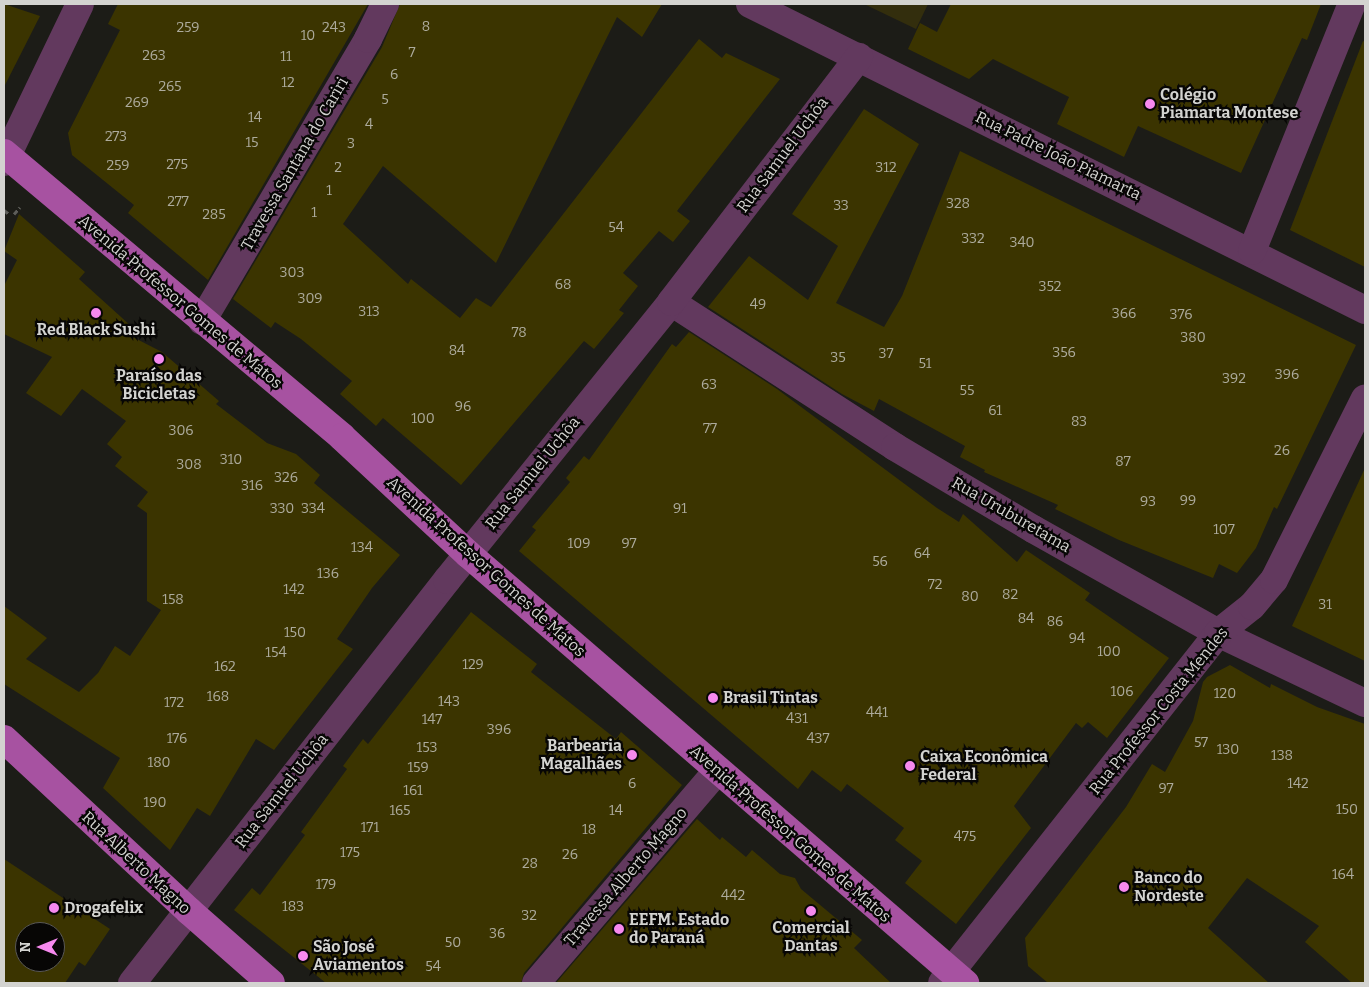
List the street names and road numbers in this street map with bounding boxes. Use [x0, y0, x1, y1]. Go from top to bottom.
street label: Travessa Santana do Cariri [238, 74, 352, 254]
street label: Rua Samuel Uchôa [733, 94, 833, 216]
street label: Rua Padre João Piamarta [972, 108, 1144, 204]
street label: Avenida Professor Gomes de Matos [74, 211, 286, 393]
street label: Rua Samuel Uchôa [482, 413, 584, 533]
street label: Avenida Professor Gomes de Matos [383, 473, 589, 661]
street label: Rua Uruburetama [948, 473, 1074, 557]
street label: Rua Professor Costa Mendes [1086, 624, 1232, 798]
street label: Rua Samuel Uchôa [232, 730, 332, 852]
street label: Avenida Professor Gomes de Matos [686, 741, 894, 927]
street label: Travessa Alberto Magno [560, 804, 692, 950]
street label: Rua Alberto Magno [78, 808, 194, 918]

